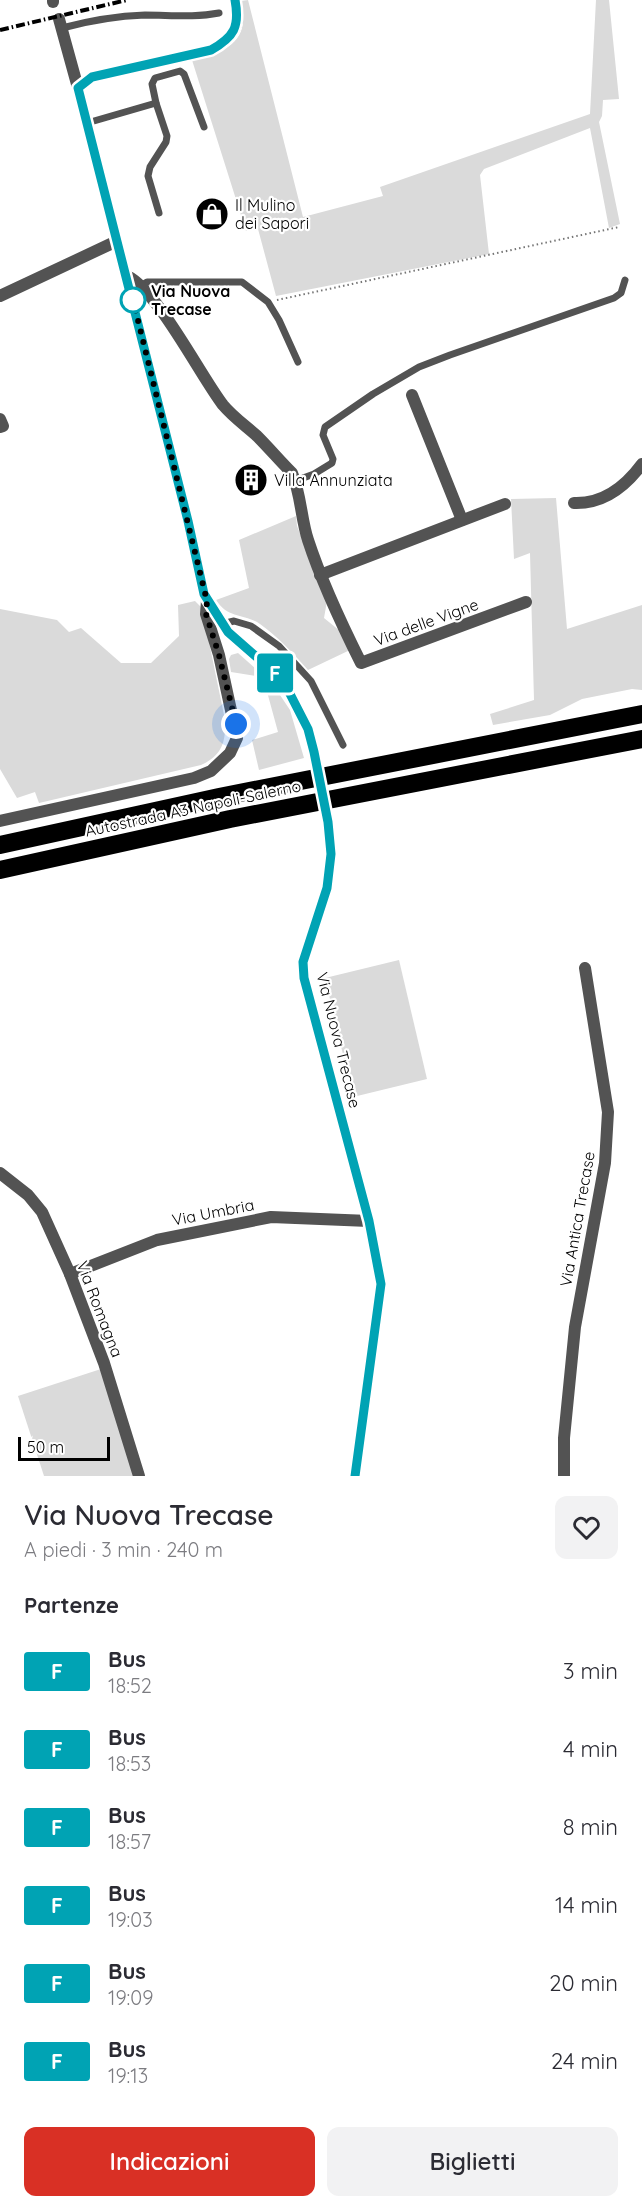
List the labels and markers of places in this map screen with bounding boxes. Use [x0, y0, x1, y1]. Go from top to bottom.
place label: Il Mulino dei Sapori [235, 195, 309, 233]
shop icon: Il Mulino dei Sapori [194, 196, 230, 232]
place label: Via Nuova Trecase [151, 281, 230, 319]
marker: Via Nuova Trecase [120, 287, 146, 313]
building icon: Villa Annunziata [233, 462, 269, 498]
place label: Villa Annunziata [274, 470, 393, 490]

